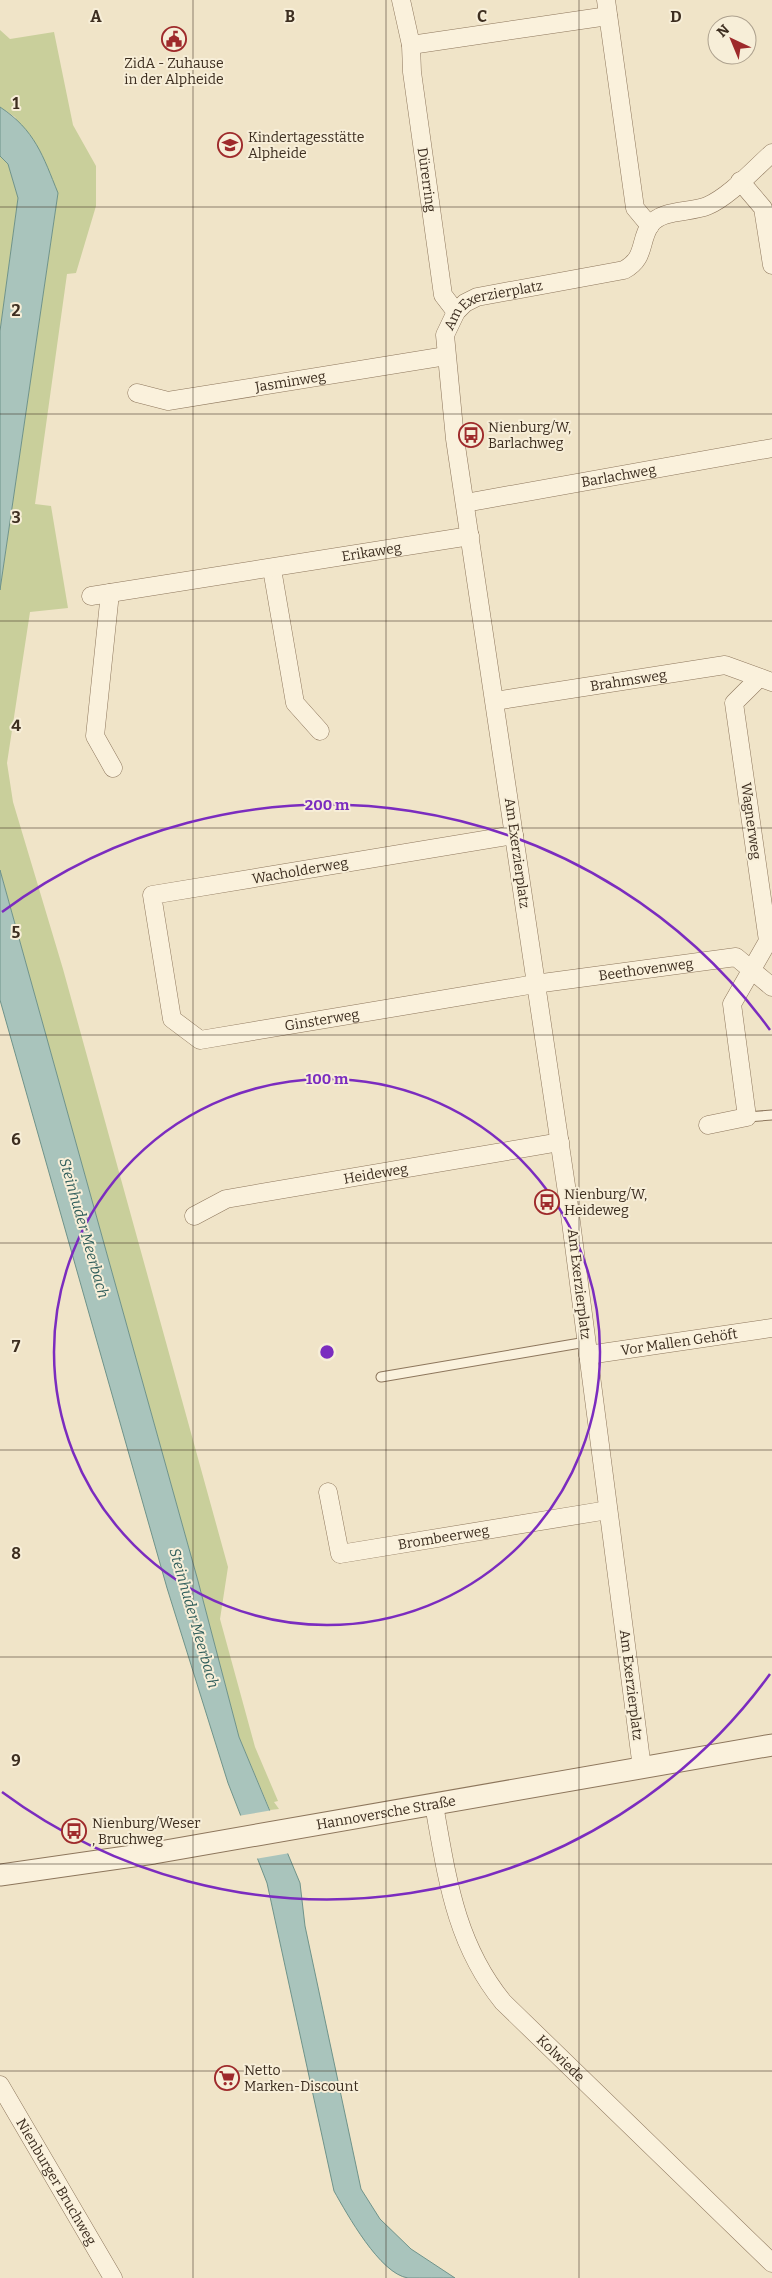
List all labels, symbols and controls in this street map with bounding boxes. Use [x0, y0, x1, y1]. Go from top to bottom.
text: A [90, 7, 102, 26]
text: B [285, 7, 295, 26]
text: C [477, 7, 487, 26]
text: D [670, 7, 682, 26]
north arrow [707, 15, 757, 65]
text: N [714, 21, 733, 41]
public building icon: ZidA - Zuhause in der Alpheide [161, 26, 187, 52]
place label: ZidA - Zuhause in der Alpheide [124, 55, 224, 88]
text: 1 [13, 94, 20, 113]
place label: Kindertagesstätte Alpheide [248, 129, 364, 162]
school or university icon: Kindertagesstätte Alpheide [217, 132, 243, 158]
street label: Dürerring [414, 146, 440, 213]
street label: Am Exerzierplatz [440, 277, 544, 333]
text: 2 [11, 301, 21, 320]
street label: Jasminweg [253, 367, 327, 395]
place label: Nienburg/W, Barlachweg [488, 419, 571, 452]
bus stop icon: Nienburg/W, Barlachweg [458, 422, 484, 448]
street label: Barlachweg [580, 460, 657, 491]
text: 3 [11, 508, 21, 527]
street label: Erikaweg [341, 538, 403, 565]
street label: Brahmsweg [589, 666, 668, 694]
text: 4 [11, 716, 21, 735]
street label: Wagnerweg [737, 781, 765, 861]
text: 200 m [305, 796, 350, 814]
street label: Am Exerzierplatz [501, 797, 533, 910]
street label: Wacholderweg [251, 854, 349, 888]
text: 5 [12, 923, 21, 942]
street label: Beethovenweg [597, 954, 694, 984]
street label: Ginsterweg [283, 1005, 361, 1034]
text: 100 m [306, 1070, 349, 1088]
text: 6 [11, 1130, 21, 1149]
water label: Steinhuder Meerbach [55, 1156, 113, 1300]
street label: Heideweg [342, 1160, 409, 1187]
place label: Nienburg/W, Heideweg [564, 1186, 647, 1219]
bus stop icon: Nienburg/W, Heideweg [534, 1189, 560, 1215]
street label: Am Exerzierplatz [564, 1228, 594, 1341]
street label: Vor Mallen Gehöft [619, 1325, 739, 1359]
text: 7 [12, 1337, 21, 1356]
centre of rings [318, 1343, 336, 1361]
street label: Brombeerweg [397, 1521, 491, 1553]
text: 8 [11, 1544, 21, 1563]
water label: Steinhuder Meerbach [165, 1546, 223, 1690]
street label: Am Exerzierplatz [616, 1629, 646, 1742]
text: 9 [11, 1751, 21, 1770]
street label: Hannoversche Straße [315, 1792, 457, 1833]
place label: Nienburg/Weser , Bruchweg [92, 1815, 201, 1848]
bus stop icon: Nienburg/Weser , Bruchweg [61, 1818, 87, 1844]
street label: Kolwiede [533, 2031, 588, 2085]
place label: Netto Marken-Discount [244, 2062, 358, 2095]
supermarket icon: Netto Marken-Discount [214, 2065, 240, 2091]
street label: Nienburger Bruchweg [13, 2115, 100, 2248]

